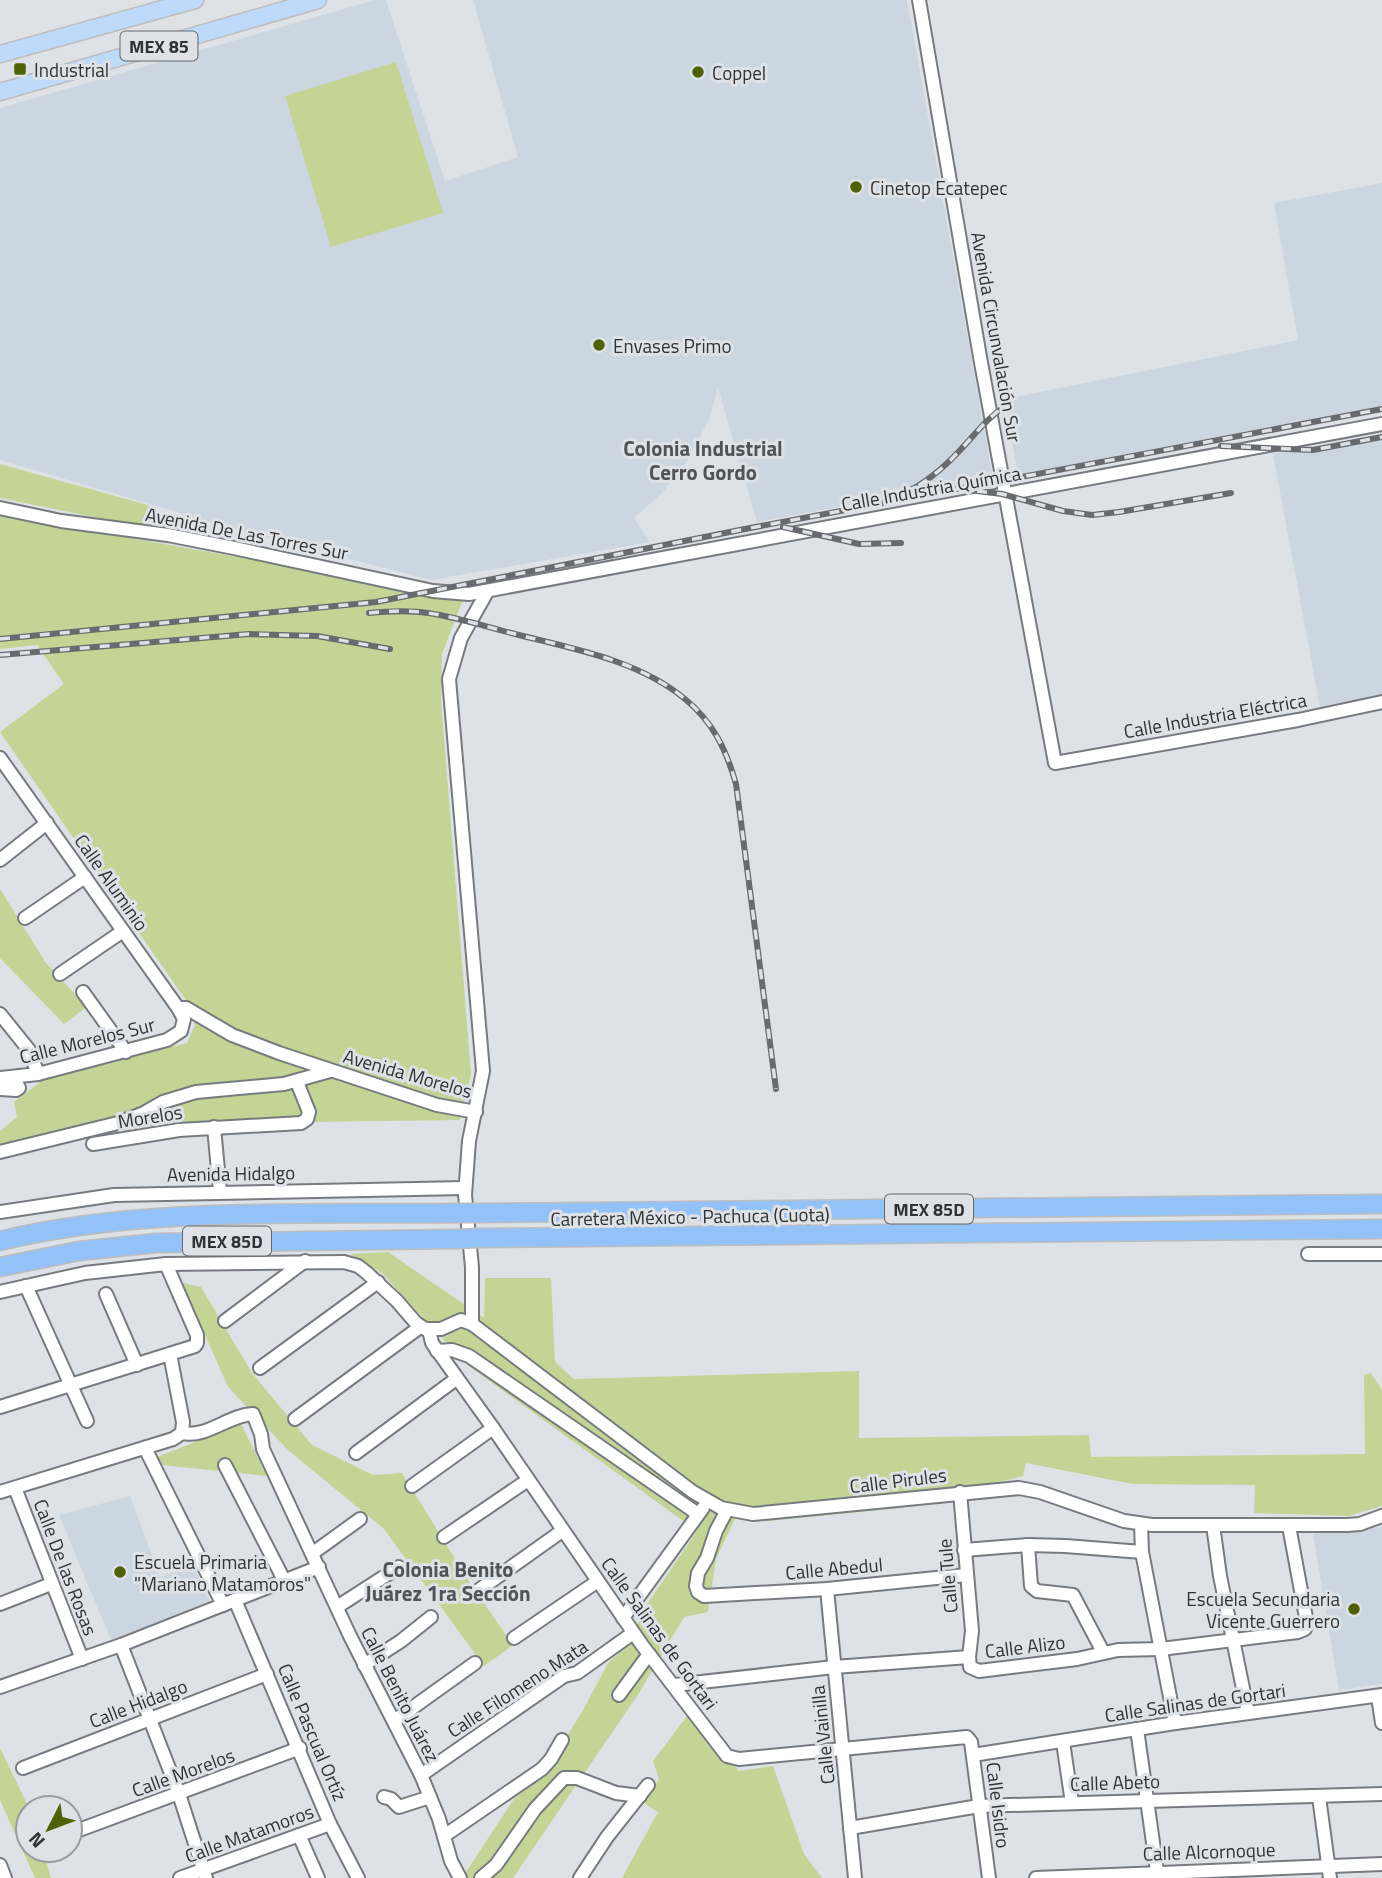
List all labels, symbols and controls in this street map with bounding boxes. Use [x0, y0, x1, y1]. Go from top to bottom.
road number: MEX 85 [120, 32, 198, 60]
place label: Industrial [34, 55, 109, 84]
place label: Coppel [712, 58, 766, 87]
marker: Industrial [12, 61, 28, 77]
marker: Coppel [690, 64, 706, 80]
place label: Cinetop Ecatepec [870, 173, 1007, 202]
marker: Cinetop Ecatepec [848, 179, 864, 195]
street label: Avenida Circunvalación Sur [964, 229, 1030, 445]
place label: Envases Primo [613, 331, 731, 360]
marker: Envases Primo [591, 337, 607, 353]
district label: Colonia Industrial Cerro Gordo [623, 432, 783, 488]
street label: Calle Industria Química [839, 458, 1024, 518]
street label: Avenida De Las Torres Sur [143, 499, 351, 567]
street label: Calle Industria Eléctrica [1121, 685, 1309, 745]
street label: Calle Aluminio [68, 828, 156, 936]
street label: Calle Morelos Sur [16, 1009, 158, 1071]
street label: Avenida Morelos [340, 1041, 476, 1105]
street label: Morelos [116, 1097, 185, 1135]
street label: Avenida Hidalgo [167, 1157, 295, 1189]
road number: MEX 85D [885, 1194, 973, 1224]
street label: Carretera México - Pachuca (Cuota) [550, 1199, 830, 1233]
road number: MEX 85D [183, 1226, 271, 1256]
street label: Calle Pirules [848, 1460, 948, 1500]
street label: Calle De las Rosas [27, 1495, 105, 1640]
street label: Calle Tule [929, 1537, 965, 1615]
place label: Escuela Primaria "Mariano Matamoros" [134, 1547, 311, 1598]
street label: Calle Abedul [784, 1549, 884, 1587]
street label: Calle Salinas de Gortari [595, 1551, 725, 1715]
district label: Colonia Benito Juárez 1ra Sección [365, 1553, 531, 1609]
marker: Escuela Primaria "Mariano Matamoros" [112, 1564, 128, 1580]
place label: Escuela Secundaria Vicente Guerrero [1186, 1584, 1340, 1635]
marker: Escuela Secundaria Vicente Guerrero [1346, 1601, 1362, 1617]
street label: Calle Benito Juárez [354, 1621, 448, 1767]
street label: Calle Alizo [983, 1627, 1067, 1665]
street label: Calle Filomeno Mata [441, 1631, 593, 1744]
street label: Calle Pascual Ortíz [271, 1659, 355, 1805]
street label: Calle Hidalgo [85, 1671, 191, 1735]
street label: Calle Salinas de Gortari [1103, 1675, 1287, 1729]
street label: Calle Vainilla [802, 1684, 842, 1786]
street label: Calle Morelos [128, 1740, 239, 1804]
street label: Calle Isidro [979, 1760, 1019, 1850]
street label: Calle Abeto [1070, 1766, 1160, 1798]
north arrow [14, 1794, 84, 1864]
street label: Calle Matamoros [180, 1796, 318, 1870]
text: N [21, 1826, 51, 1855]
street label: Calle Alcornoque [1142, 1834, 1276, 1868]

